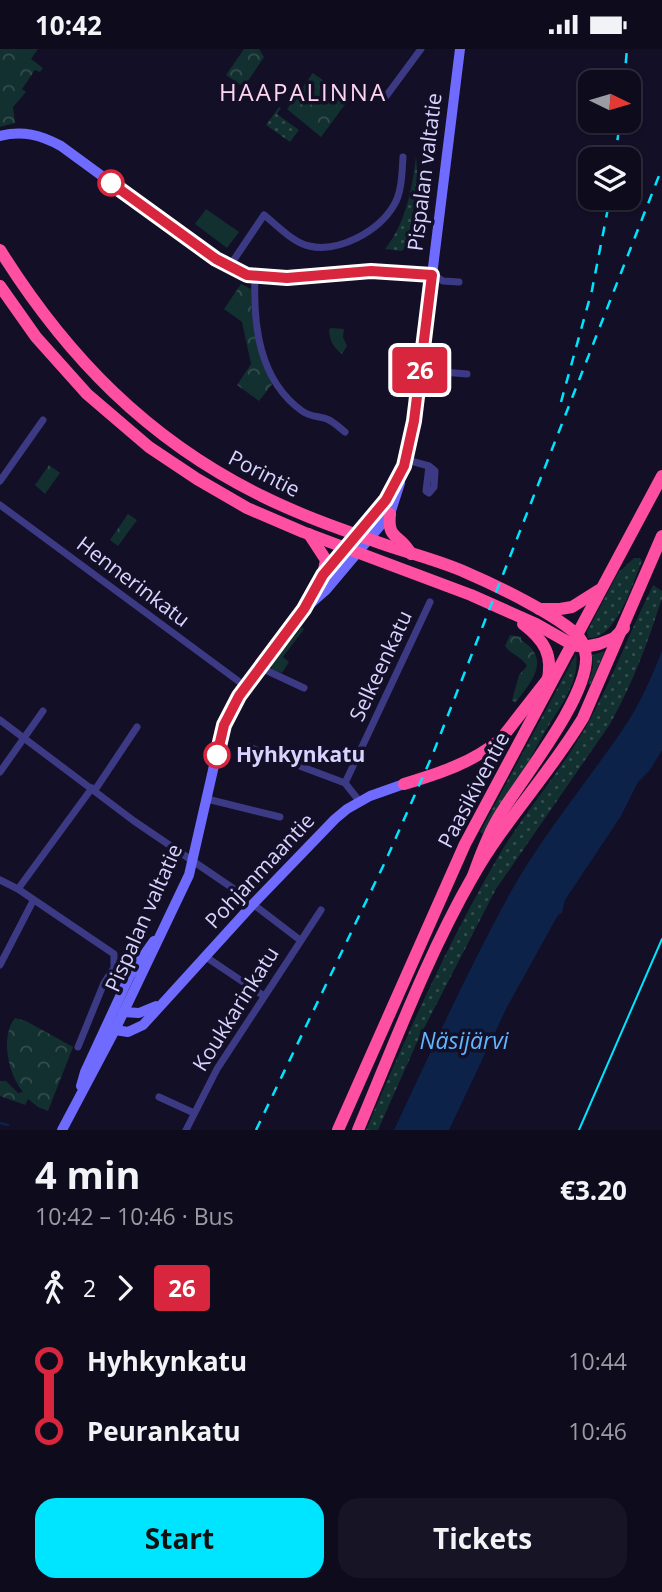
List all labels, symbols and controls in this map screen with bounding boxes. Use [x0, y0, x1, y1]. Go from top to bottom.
text: 10:42 [35, 7, 102, 43]
north arrow [578, 70, 640, 133]
map controls [578, 70, 641, 210]
district label: HAAPALINNA [219, 75, 387, 108]
street label: Pispalan valtatie [400, 91, 448, 252]
button: layers [578, 147, 641, 210]
unlabelled marker [98, 170, 124, 196]
line badge: 26 [388, 347, 452, 393]
text: 26 [406, 353, 434, 386]
street label: Porintie [224, 443, 305, 503]
street label: Hennerinkatu [71, 530, 196, 633]
street label: Selkeenkatu [342, 606, 418, 725]
street label: Paasikiventie [431, 727, 515, 852]
place label: Hyhkynkatu [236, 740, 365, 768]
marker: Hyhkynkatu [204, 742, 230, 768]
street label: Pohjanmaantie [198, 807, 320, 934]
street label: Pispalan valtatie [98, 839, 188, 996]
street label: Koukkarinkatu [186, 941, 285, 1076]
water label: Näsijärvi [419, 1024, 510, 1056]
text: 4 min [35, 1148, 140, 1200]
text: €3.20 [560, 1172, 627, 1208]
text: 10:42 – 10:46 · Bus [35, 1200, 234, 1232]
icon: walk [35, 1269, 73, 1307]
icon: forward [106, 1269, 144, 1307]
text: 26 [168, 1271, 196, 1304]
text: 2 [83, 1272, 96, 1304]
text: Hyhkynkatu [87, 1343, 247, 1379]
text: 10:44 [568, 1345, 627, 1377]
text: Peurankatu [87, 1413, 241, 1449]
text: 10:46 [568, 1415, 627, 1447]
button: Start [35, 1498, 324, 1578]
button: Tickets [338, 1498, 627, 1578]

